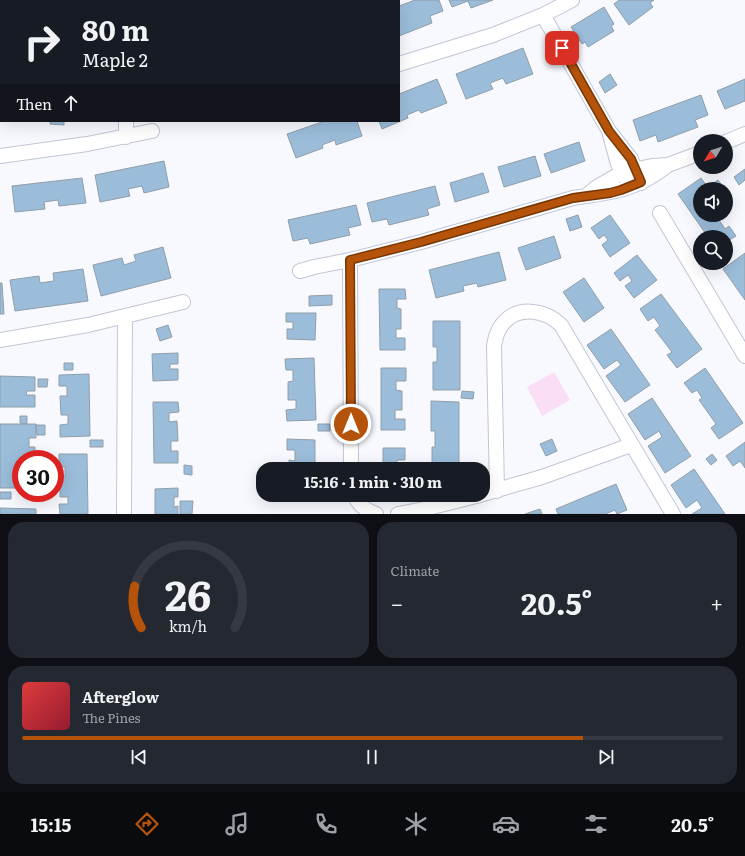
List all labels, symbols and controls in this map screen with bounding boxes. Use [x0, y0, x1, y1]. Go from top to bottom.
text: 80 m [82, 8, 149, 50]
icon: right [16, 16, 68, 68]
pin [545, 31, 579, 65]
icon: arrive [551, 37, 573, 59]
text: Maple 2 [82, 46, 148, 73]
text: Then [16, 92, 52, 115]
icon: ahead [60, 92, 82, 114]
north arrow [693, 134, 733, 174]
map controls [693, 134, 733, 270]
button: sound [693, 182, 733, 222]
button: search [693, 230, 733, 270]
position arrow [330, 403, 372, 445]
speed limit sign: 30 [12, 450, 64, 502]
text: 15:16 · 1 min · 310 m [304, 470, 442, 493]
text: Climate [391, 561, 439, 580]
text: 26 [165, 562, 212, 624]
text: 20.5° [521, 580, 592, 624]
text: − [391, 586, 403, 619]
text: + [710, 586, 723, 619]
text: km/h [169, 615, 208, 636]
text: Afterglow [82, 685, 159, 708]
text: The Pines [82, 708, 140, 727]
icon: previous [128, 746, 150, 768]
icon: pause [361, 746, 383, 768]
icon: next [595, 746, 617, 768]
icon: directions [133, 810, 161, 838]
icon: music [223, 810, 251, 838]
icon: phone [312, 810, 340, 838]
icon: climate [402, 810, 430, 838]
icon: car [492, 810, 520, 838]
icon: filters [582, 810, 610, 838]
text: 15:15 [31, 811, 71, 838]
text: 20.5° [671, 811, 714, 838]

